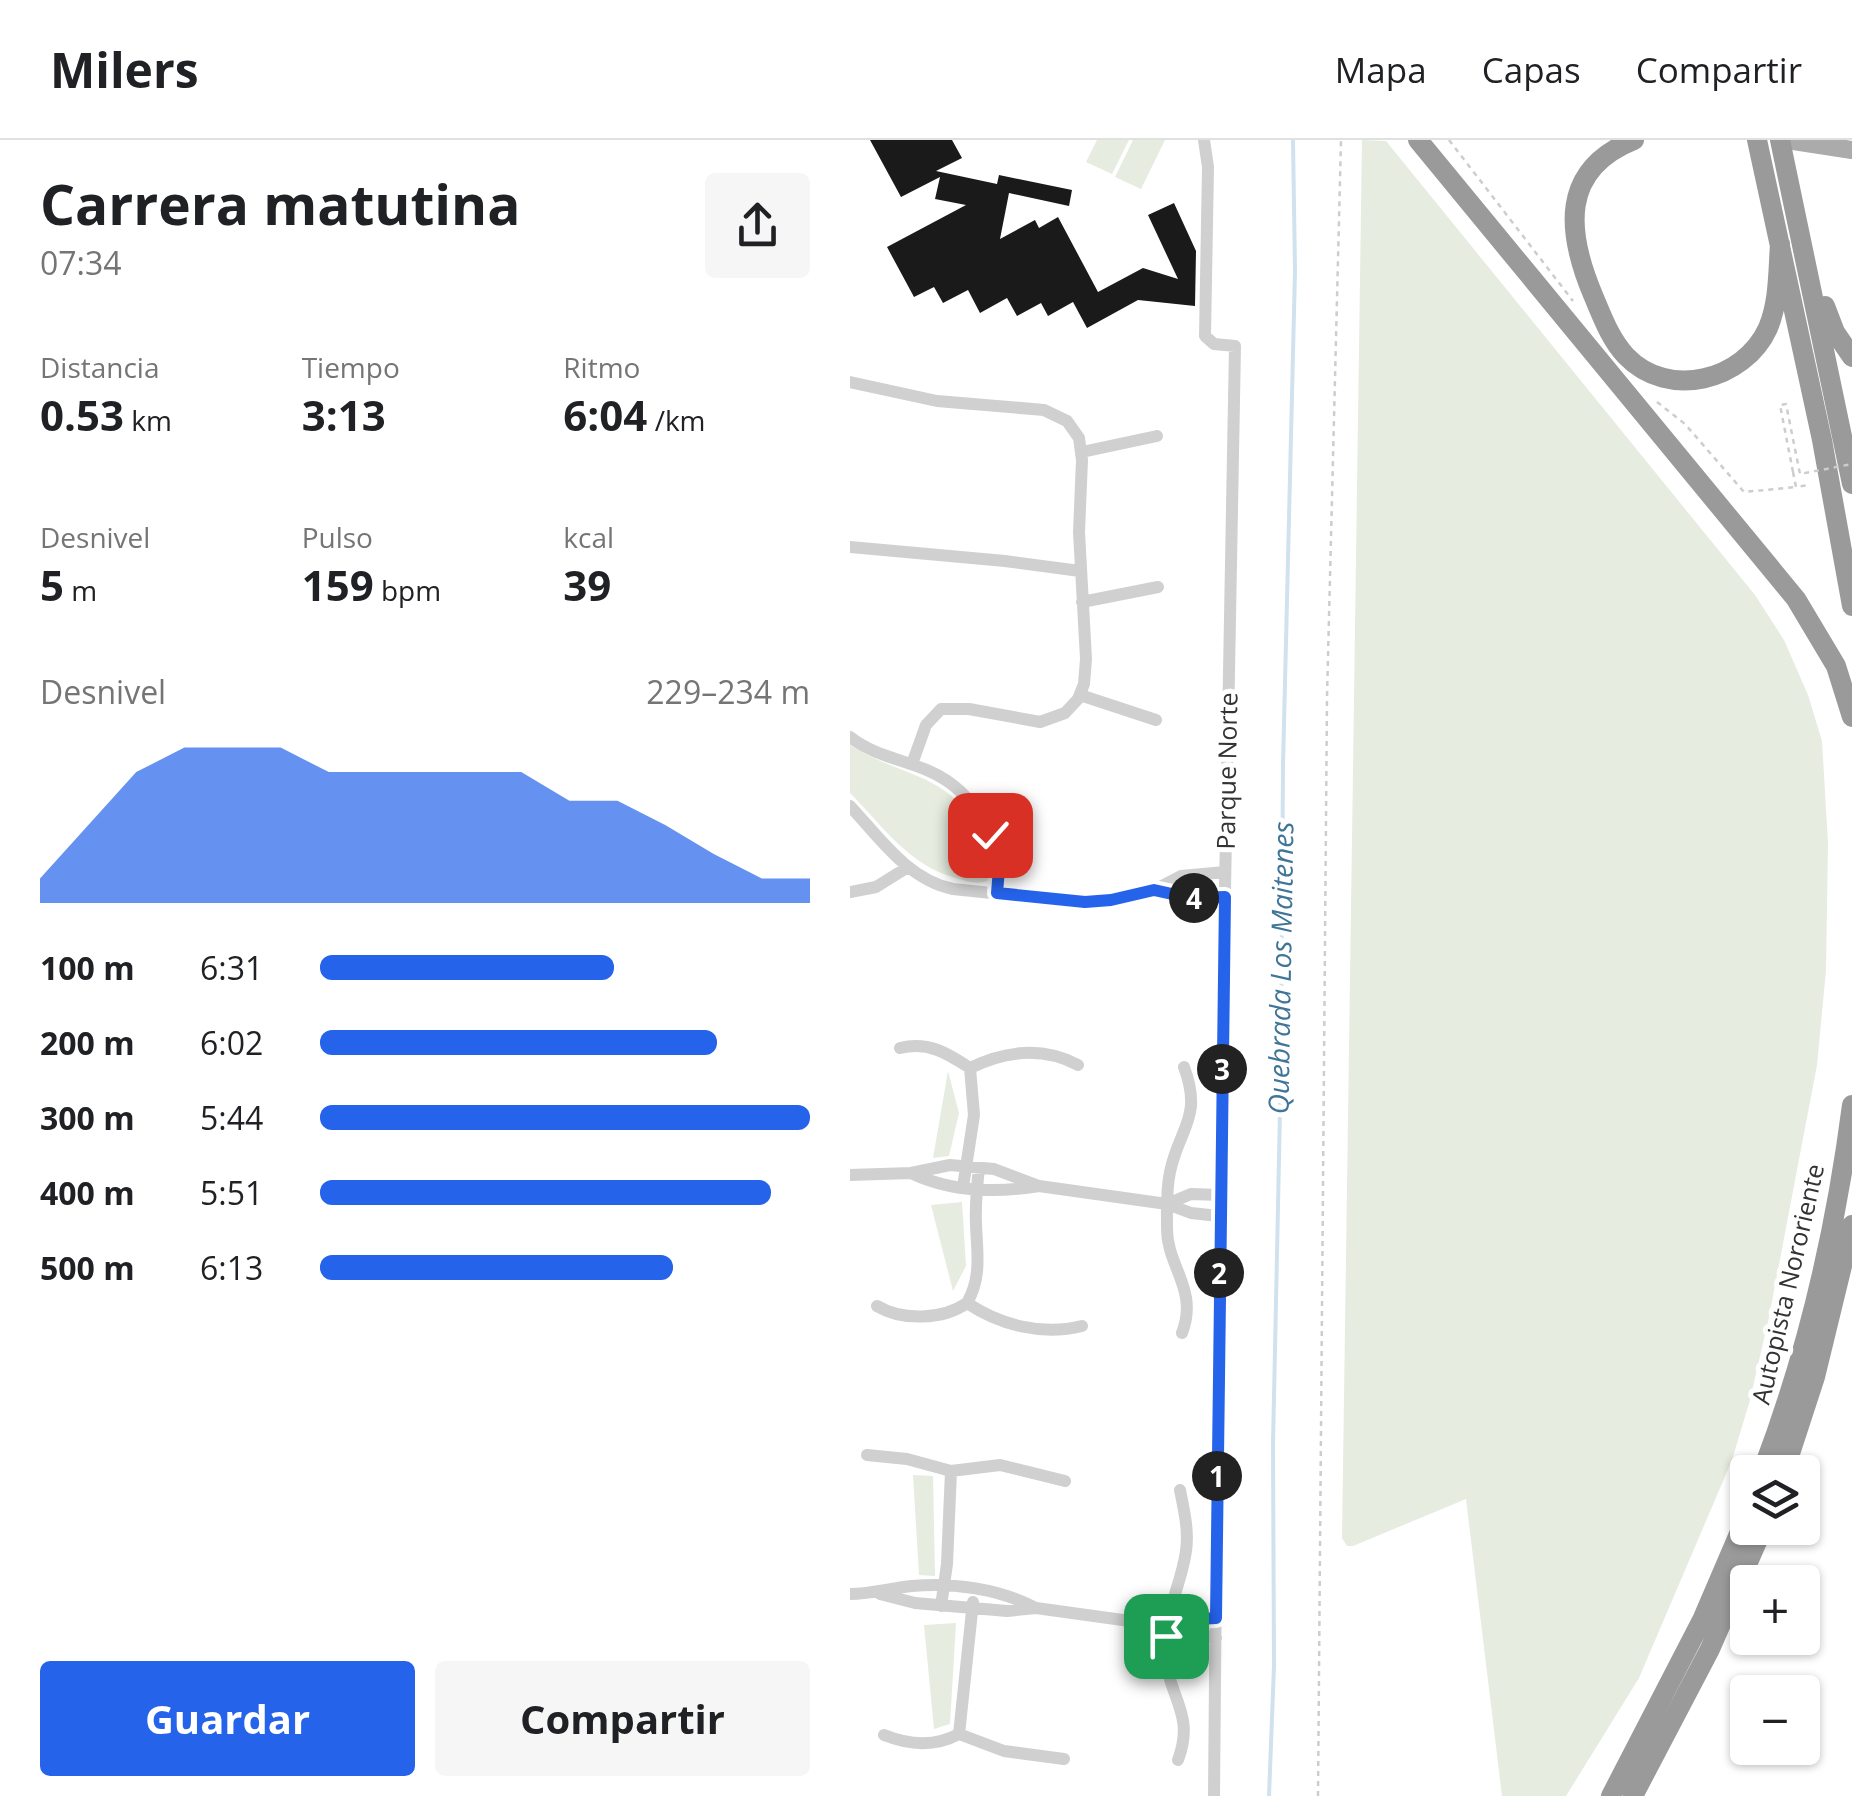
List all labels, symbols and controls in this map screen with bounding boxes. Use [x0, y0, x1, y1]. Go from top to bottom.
text: Milers [50, 37, 199, 102]
text: Mapa [1335, 46, 1427, 93]
text: Capas [1482, 46, 1581, 93]
text: Compartir [1636, 46, 1802, 93]
text: Carrera matutina [40, 166, 520, 241]
button: share [705, 173, 810, 278]
text: 07:34 [40, 241, 122, 284]
text: Distancia [40, 348, 159, 386]
text: Tiempo [302, 348, 400, 386]
text: Ritmo [563, 348, 640, 386]
text: 0.53 [40, 386, 124, 443]
text: 3:13 [302, 386, 386, 443]
text: 6:04 [563, 386, 647, 443]
text: km [124, 401, 172, 439]
text: /km [647, 401, 706, 439]
text: Desnivel [40, 518, 150, 556]
text: Pulso [302, 518, 373, 556]
text: kcal [563, 518, 614, 556]
text: 5 [40, 556, 64, 613]
text: 159 [302, 556, 374, 613]
text: 39 [563, 556, 611, 613]
text: m [64, 571, 97, 609]
text: bpm [374, 571, 441, 609]
text: Desnivel [40, 670, 166, 713]
text: 229–234 m [646, 670, 810, 713]
street label: Parque Norte [1208, 692, 1244, 850]
pin [948, 793, 1033, 878]
icon: check [963, 808, 1018, 863]
water label: Quebrada Los Maitenes [1258, 821, 1302, 1115]
pin: 4 [1169, 873, 1219, 923]
text: 4 [1186, 879, 1202, 917]
text: 100 m [40, 946, 135, 989]
text: 6:31 [200, 946, 263, 989]
text: 200 m [40, 1021, 135, 1064]
text: 6:02 [200, 1021, 263, 1064]
pin: 3 [1197, 1044, 1247, 1094]
text: 3 [1214, 1050, 1230, 1088]
text: 300 m [40, 1096, 135, 1139]
text: 5:44 [200, 1096, 263, 1139]
street label: Autopista Nororiente [1743, 1160, 1831, 1407]
text: 400 m [40, 1171, 135, 1214]
text: 5:51 [200, 1171, 263, 1214]
text: 500 m [40, 1246, 135, 1289]
text: 6:13 [200, 1246, 263, 1289]
pin: 2 [1194, 1248, 1244, 1298]
text: 2 [1211, 1254, 1227, 1292]
pin: 1 [1192, 1451, 1242, 1501]
map controls [1730, 1455, 1820, 1765]
button: layers [1730, 1455, 1820, 1545]
text: 1 [1209, 1457, 1225, 1495]
button: + [1730, 1565, 1820, 1655]
pin [1124, 1594, 1209, 1679]
icon: arrive [1139, 1609, 1194, 1664]
button: Guardar [40, 1661, 415, 1776]
button: Compartir [435, 1661, 810, 1776]
button: − [1730, 1675, 1820, 1765]

